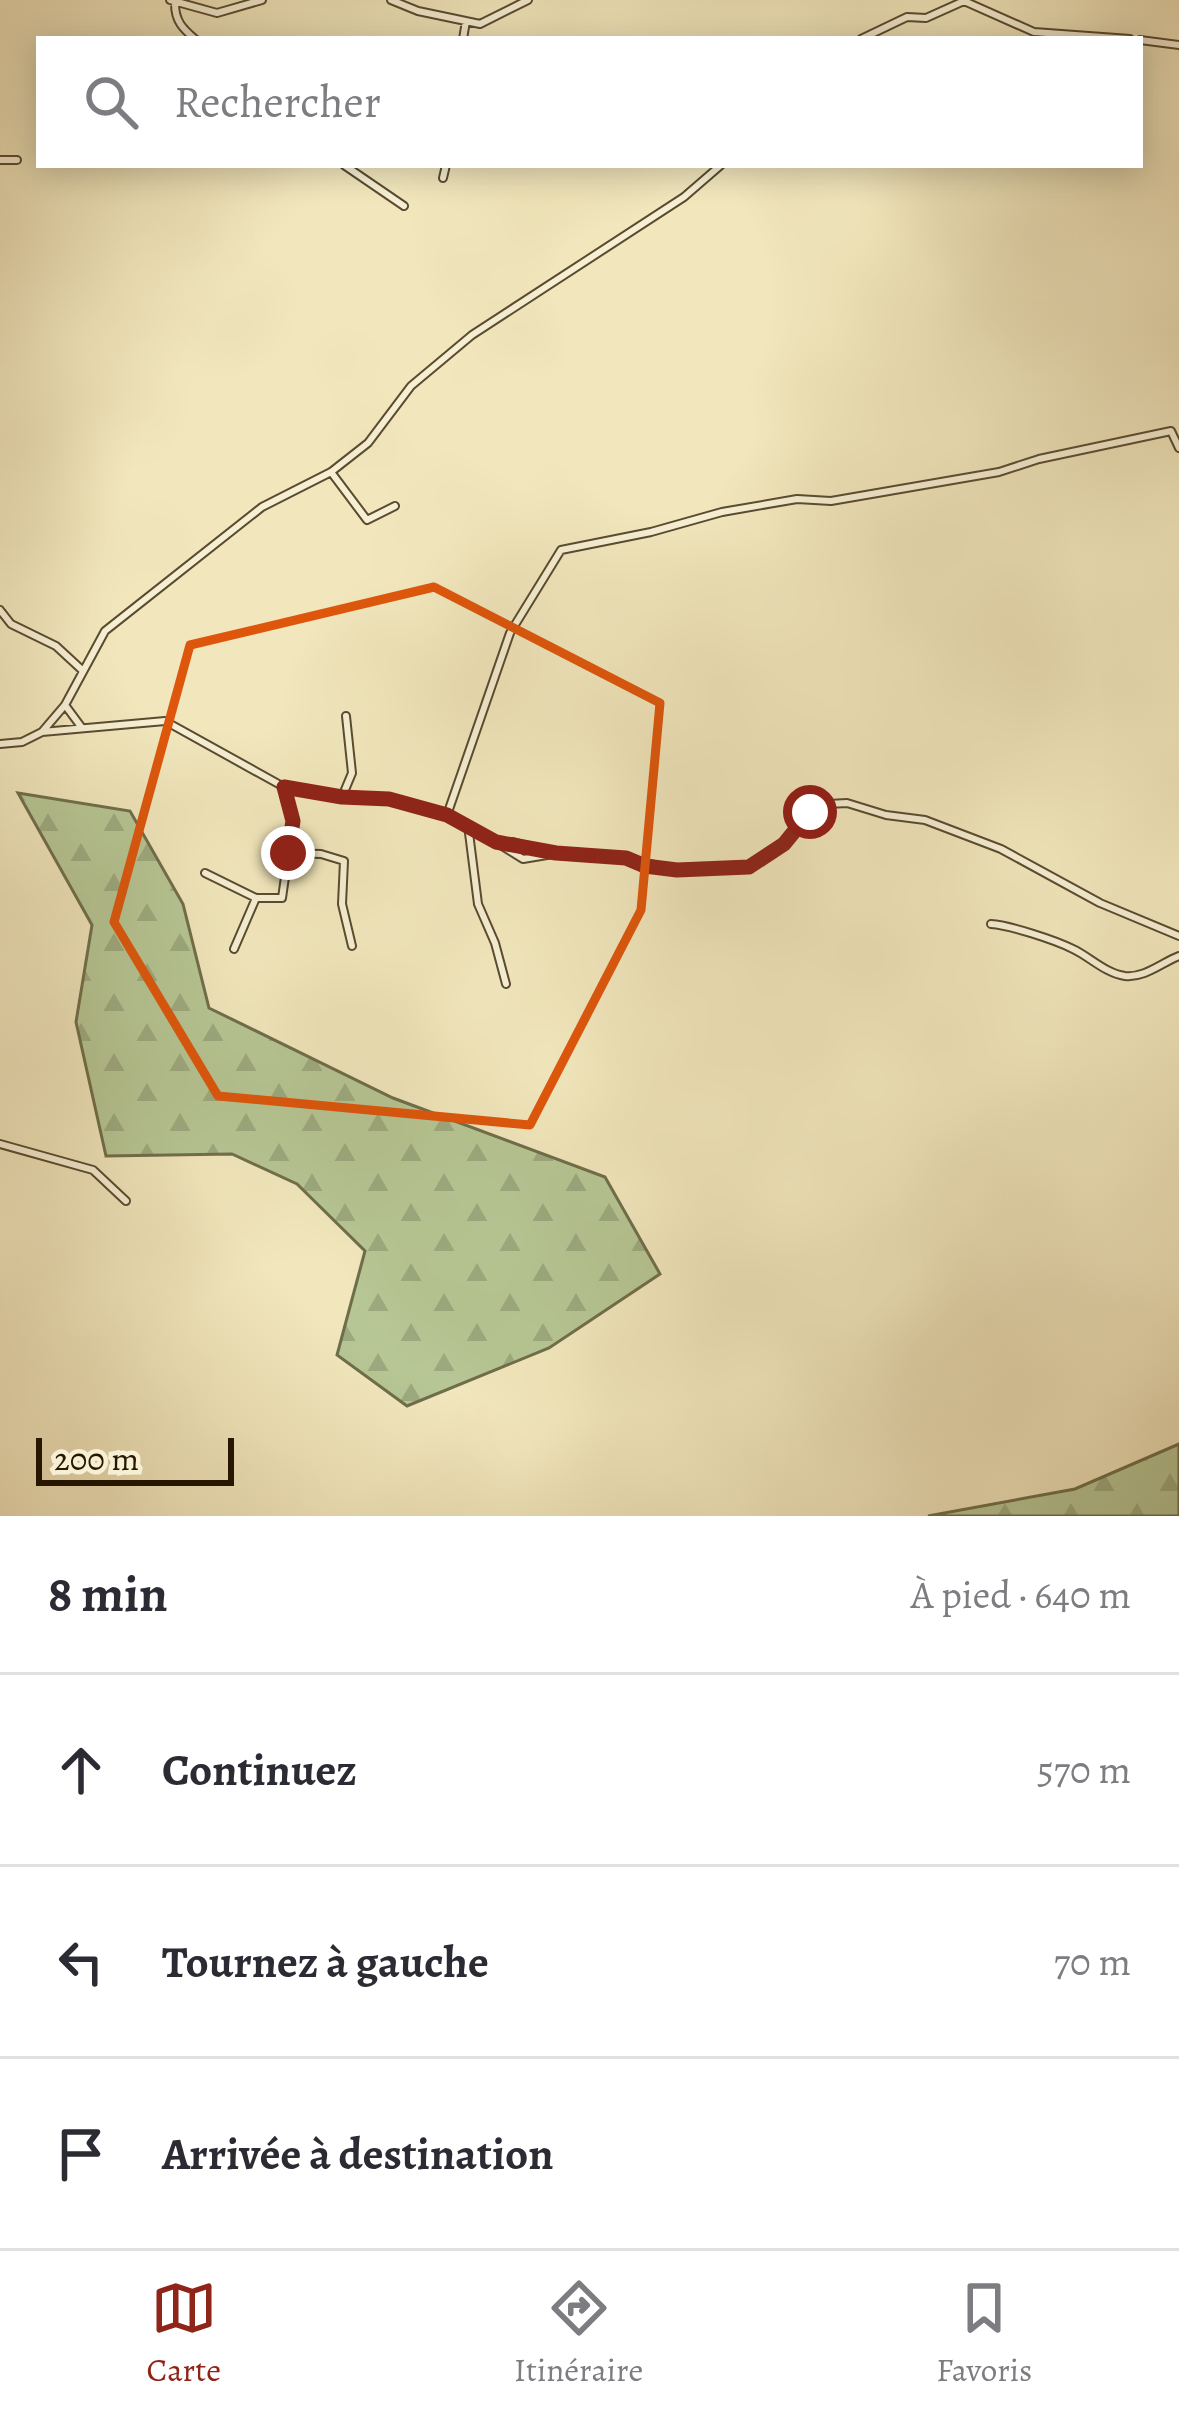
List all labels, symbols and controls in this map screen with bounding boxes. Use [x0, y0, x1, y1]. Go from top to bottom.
search box [36, 36, 1143, 168]
icon: search [78, 69, 144, 135]
text: Rechercher [174, 71, 381, 133]
route start [783, 785, 837, 839]
route end [261, 826, 315, 880]
scale bar [36, 1432, 234, 1485]
text: 200 m [54, 1436, 139, 1481]
text: 8 min [48, 1559, 168, 1629]
text: À pied · 640 m [911, 1568, 1131, 1621]
icon: ahead [48, 1737, 114, 1803]
text: Continuez [162, 1739, 357, 1801]
text: 570 m [1037, 1743, 1131, 1796]
icon: left [48, 1929, 114, 1995]
text: Tournez à gauche [162, 1931, 489, 1993]
text: 70 m [1054, 1935, 1131, 1988]
icon: arrive [48, 2121, 114, 2187]
text: Arrivée à destination [162, 2123, 554, 2185]
tab: Carte [147, 2275, 221, 2392]
tab: Itinéraire [514, 2275, 643, 2392]
tab: Favoris [936, 2275, 1032, 2392]

